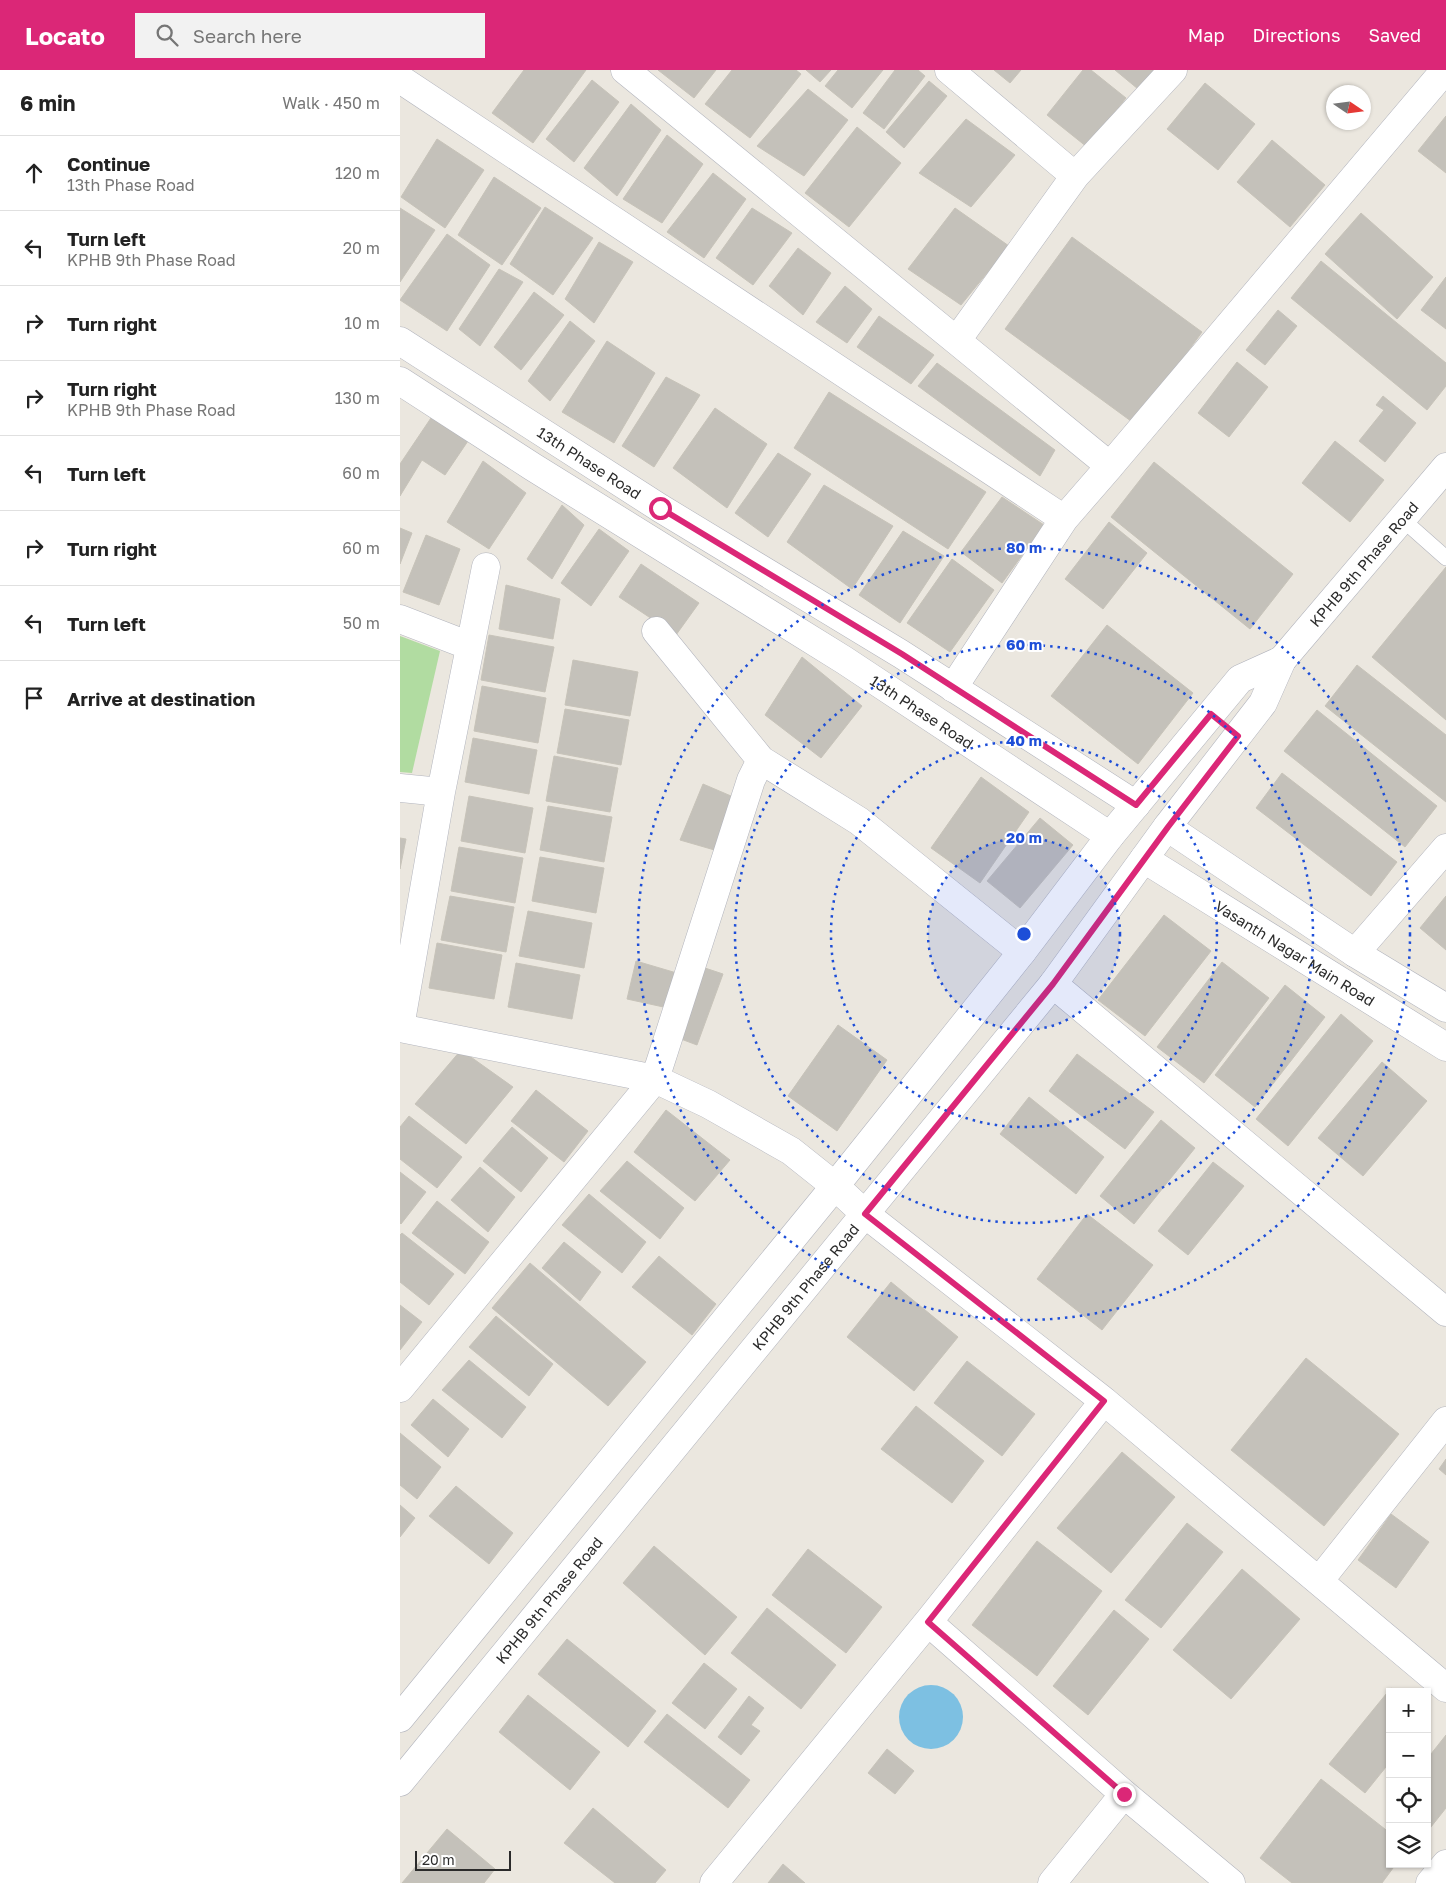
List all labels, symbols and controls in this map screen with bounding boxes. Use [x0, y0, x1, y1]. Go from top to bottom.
search box [135, 13, 485, 58]
text: Locato [25, 21, 105, 50]
icon: search [153, 21, 181, 49]
text: Search here [193, 24, 302, 47]
text: Map [1188, 24, 1224, 46]
text: Directions [1252, 24, 1340, 46]
text: Saved [1368, 24, 1421, 46]
north arrow [1326, 85, 1371, 130]
text: 6 min [20, 90, 75, 116]
text: Walk · 450 m [282, 93, 380, 113]
text: Continue [67, 152, 150, 175]
icon: ahead [20, 159, 48, 187]
text: 120 m [335, 163, 380, 183]
text: 13th Phase Road [67, 175, 195, 195]
text: Turn left [67, 227, 146, 250]
icon: left [20, 234, 48, 262]
text: 20 m [343, 238, 380, 258]
text: KPHB 9th Phase Road [67, 250, 236, 270]
icon: right [20, 309, 48, 337]
text: Turn right [67, 312, 157, 335]
text: 10 m [344, 313, 380, 333]
text: Turn right [67, 377, 157, 400]
icon: right [20, 384, 48, 412]
text: 130 m [335, 388, 380, 408]
text: KPHB 9th Phase Road [67, 400, 236, 420]
street label: 13th Phase Road [534, 423, 645, 503]
icon: left [20, 459, 48, 487]
text: Turn left [67, 462, 146, 485]
text: 60 m [342, 463, 380, 483]
route start [649, 497, 672, 520]
street label: KPHB 9th Phase Road [1306, 498, 1422, 630]
icon: right [20, 534, 48, 562]
text: Turn right [67, 537, 157, 560]
text: 60 m [342, 538, 380, 558]
text: 80 m [1006, 538, 1042, 556]
icon: left [20, 609, 48, 637]
text: Turn left [67, 612, 146, 635]
text: 50 m [343, 613, 380, 633]
text: 60 m [1006, 635, 1042, 653]
street label: 13th Phase Road [867, 671, 977, 752]
icon: arrive [20, 684, 48, 712]
text: Arrive at destination [67, 687, 255, 710]
text: 40 m [1006, 731, 1042, 749]
text: 20 m [1006, 828, 1042, 846]
street label: Vasanth Nagar Main Road [1212, 897, 1378, 1009]
centre of rings [1015, 925, 1033, 943]
street label: KPHB 9th Phase Road [748, 1220, 862, 1354]
street label: KPHB 9th Phase Road [492, 1533, 606, 1667]
map controls [1386, 1688, 1431, 1868]
button: + [1386, 1688, 1431, 1733]
button: − [1386, 1733, 1431, 1778]
button: locate [1386, 1778, 1431, 1823]
route end [1113, 1783, 1136, 1806]
button: layers [1386, 1823, 1431, 1868]
scale bar [415, 1848, 511, 1871]
text: 20 m [422, 1851, 455, 1868]

